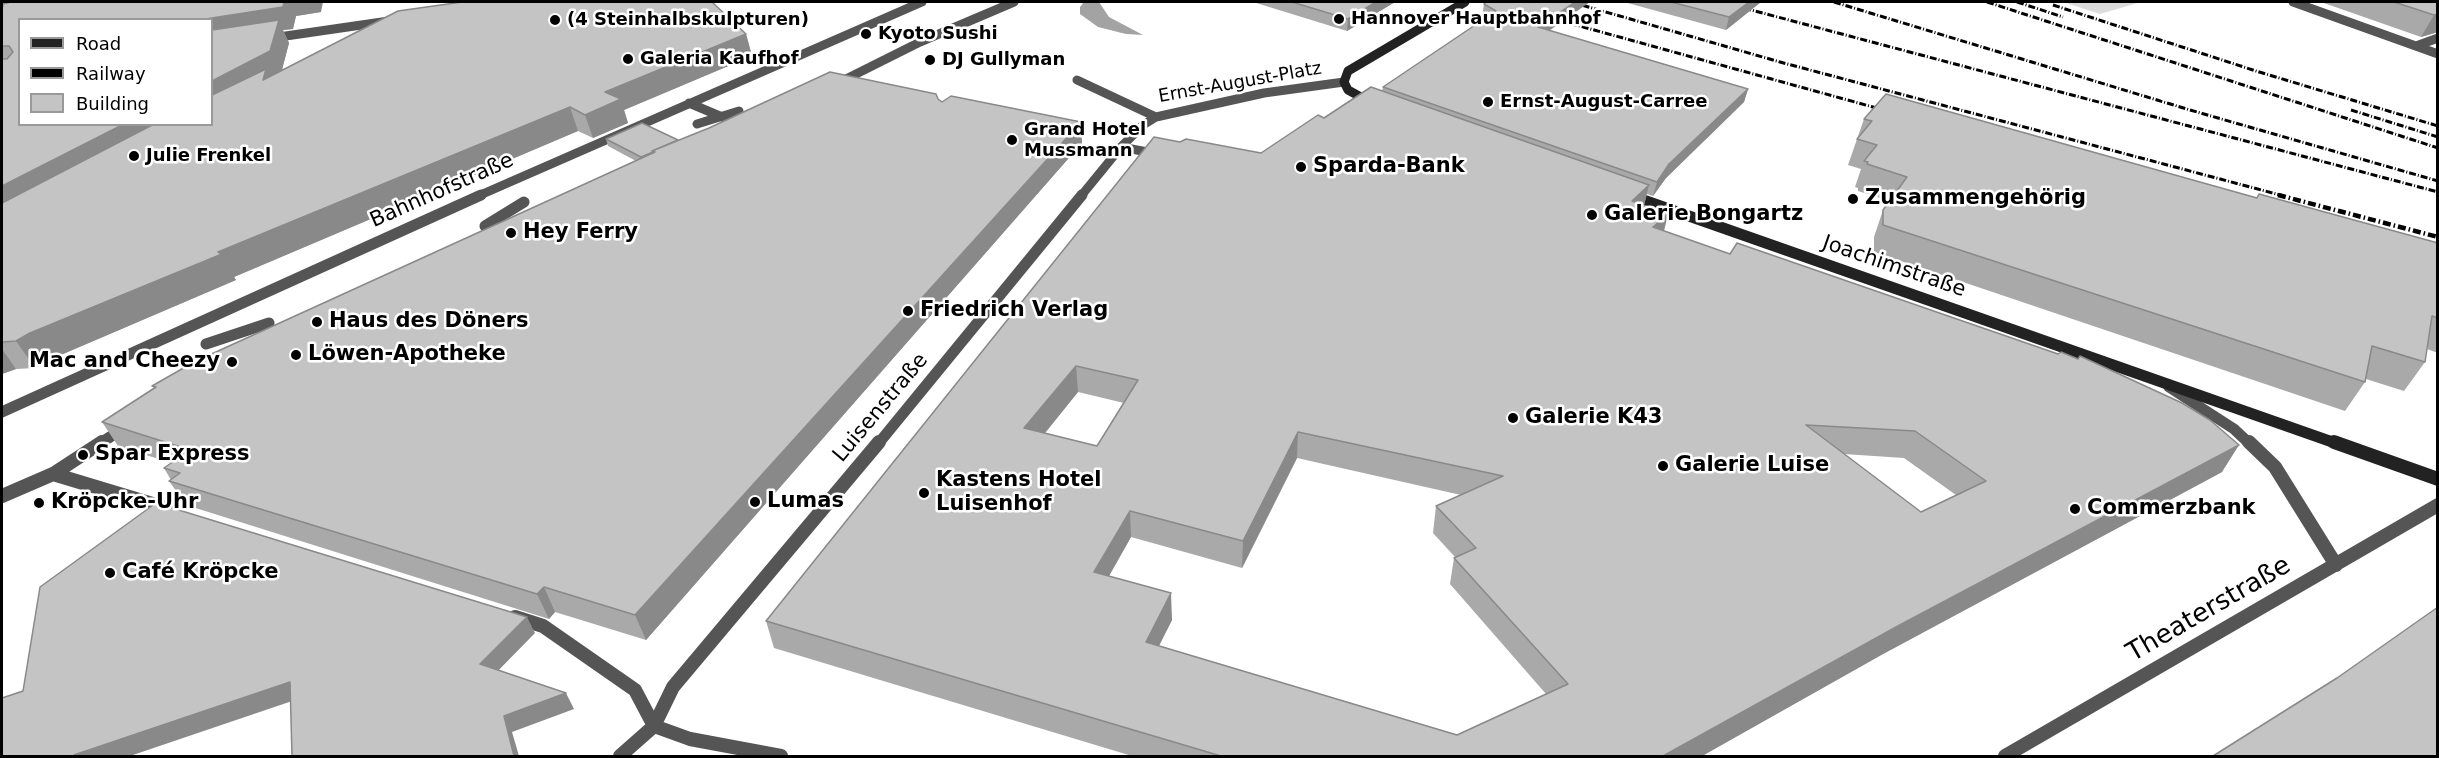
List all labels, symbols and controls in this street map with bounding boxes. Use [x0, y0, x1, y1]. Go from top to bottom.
place label: Hannover Hauptbahnhof [1351, 8, 1600, 30]
place label: (4 Steinhalbskulpturen) [567, 9, 809, 31]
marker: Hannover Hauptbahnhof [1332, 12, 1346, 26]
marker: (4 Steinhalbskulpturen) [548, 13, 562, 27]
legend [18, 18, 213, 126]
place label: Kyoto Sushi [878, 23, 998, 45]
marker: Kyoto Sushi [859, 27, 873, 41]
text: Road [76, 33, 121, 54]
place label: Galeria Kaufhof [640, 48, 799, 70]
place label: DJ Gullyman [942, 49, 1065, 71]
marker: Galeria Kaufhof [621, 52, 635, 66]
marker: DJ Gullyman [923, 53, 937, 67]
street label: Ernst-August-Platz [1157, 58, 1323, 108]
text: Railway [76, 63, 146, 84]
place label: Ernst-August-Carree [1500, 91, 1708, 113]
text: Building [76, 93, 149, 114]
marker: Ernst-August-Carree [1481, 95, 1495, 109]
place label: Grand Hotel Mussmann [1024, 119, 1146, 162]
marker: Grand Hotel Mussmann [1005, 133, 1019, 147]
place label: Julie Frenkel [146, 145, 271, 167]
street label: Bahnhofstraße [366, 148, 518, 234]
marker: Julie Frenkel [127, 149, 141, 163]
place label: Sparda-Bank [1313, 154, 1465, 180]
marker: Sparda-Bank [1294, 160, 1308, 174]
place label: Zusammengehörig [1865, 186, 2086, 212]
marker: Zusammengehörig [1846, 192, 1860, 206]
place label: Galerie Bongartz [1604, 202, 1803, 228]
marker: Galerie Bongartz [1585, 208, 1599, 222]
place label: Hey Ferry [523, 220, 638, 246]
marker: Hey Ferry [504, 226, 518, 240]
street label: Joachimstraße [1819, 231, 1969, 303]
place label: Friedrich Verlag [920, 298, 1108, 324]
marker: Friedrich Verlag [901, 304, 915, 318]
place label: Haus des Döners [329, 309, 528, 335]
marker: Haus des Döners [310, 315, 324, 329]
place label: Löwen-Apotheke [308, 342, 506, 368]
marker: Löwen-Apotheke [289, 348, 303, 362]
street label: Luisenstraße [828, 348, 934, 468]
place label: Mac and Cheezy [29, 349, 220, 375]
marker: Mac and Cheezy [225, 355, 239, 369]
place label: Galerie K43 [1525, 405, 1662, 431]
marker: Galerie K43 [1506, 411, 1520, 425]
place label: Spar Express [95, 442, 250, 468]
marker: Spar Express [76, 448, 90, 462]
place label: Galerie Luise [1675, 453, 1829, 479]
marker: Galerie Luise [1656, 459, 1670, 473]
place label: Kastens Hotel Luisenhof [936, 468, 1101, 518]
marker: Kastens Hotel Luisenhof [917, 486, 931, 500]
place label: Lumas [767, 489, 844, 515]
place label: Kröpcke-Uhr [51, 490, 198, 516]
marker: Lumas [748, 495, 762, 509]
marker: Kröpcke-Uhr [32, 496, 46, 510]
place label: Commerzbank [2087, 496, 2256, 522]
marker: Commerzbank [2068, 502, 2082, 516]
street label: Theaterstraße [2122, 551, 2296, 669]
place label: Café Kröpcke [122, 560, 278, 586]
marker: Café Kröpcke [103, 566, 117, 580]

